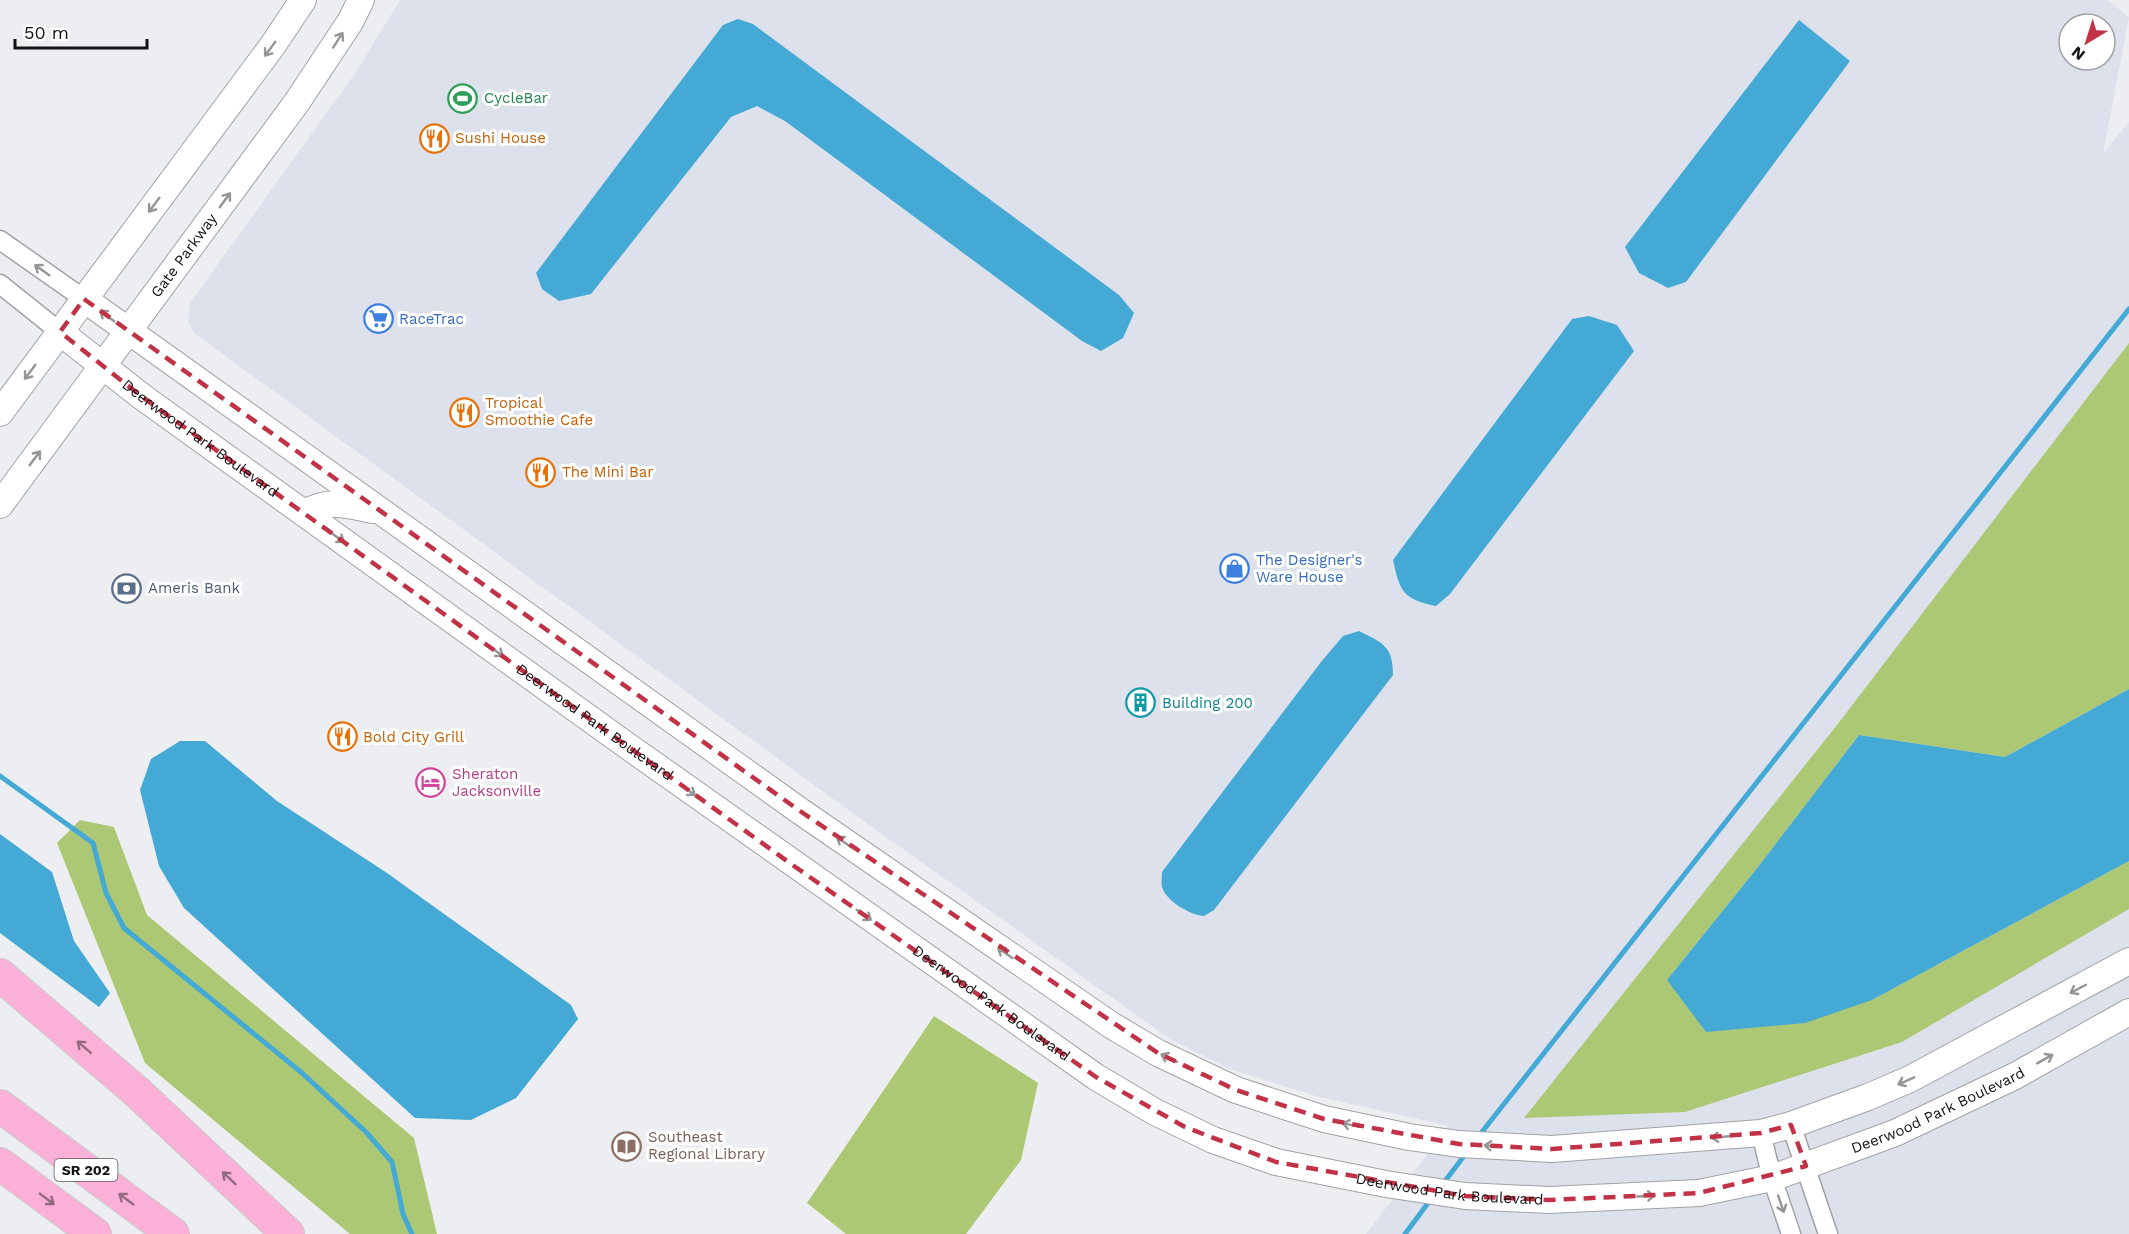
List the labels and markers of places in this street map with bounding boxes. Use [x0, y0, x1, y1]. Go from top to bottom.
sports icon: CycleBar [447, 82, 479, 114]
place label: CycleBar [484, 89, 548, 107]
restaurant icon: Sushi House [418, 122, 450, 154]
place label: Sushi House [455, 129, 546, 147]
supermarket icon: RaceTrac [362, 303, 394, 335]
place label: RaceTrac [399, 310, 464, 328]
place label: Tropical Smoothie Cafe [485, 394, 593, 429]
restaurant icon: Tropical Smoothie Cafe [448, 396, 480, 428]
restaurant icon: The Mini Bar [525, 456, 557, 488]
place label: The Mini Bar [562, 463, 653, 481]
place label: The Designer's Ware House [1256, 551, 1363, 586]
shop icon: The Designer's Ware House [1219, 553, 1251, 585]
bank icon: Ameris Bank [111, 572, 143, 604]
place label: Ameris Bank [148, 579, 241, 597]
building icon: Building 200 [1125, 687, 1157, 719]
place label: Building 200 [1162, 694, 1253, 712]
restaurant icon: Bold City Grill [326, 721, 358, 753]
place label: Bold City Grill [363, 728, 465, 746]
place label: Sheraton Jacksonville [452, 765, 541, 800]
hotel icon: Sheraton Jacksonville [415, 767, 447, 799]
place label: Southeast Regional Library [648, 1128, 765, 1163]
library icon: Southeast Regional Library [611, 1130, 643, 1162]

